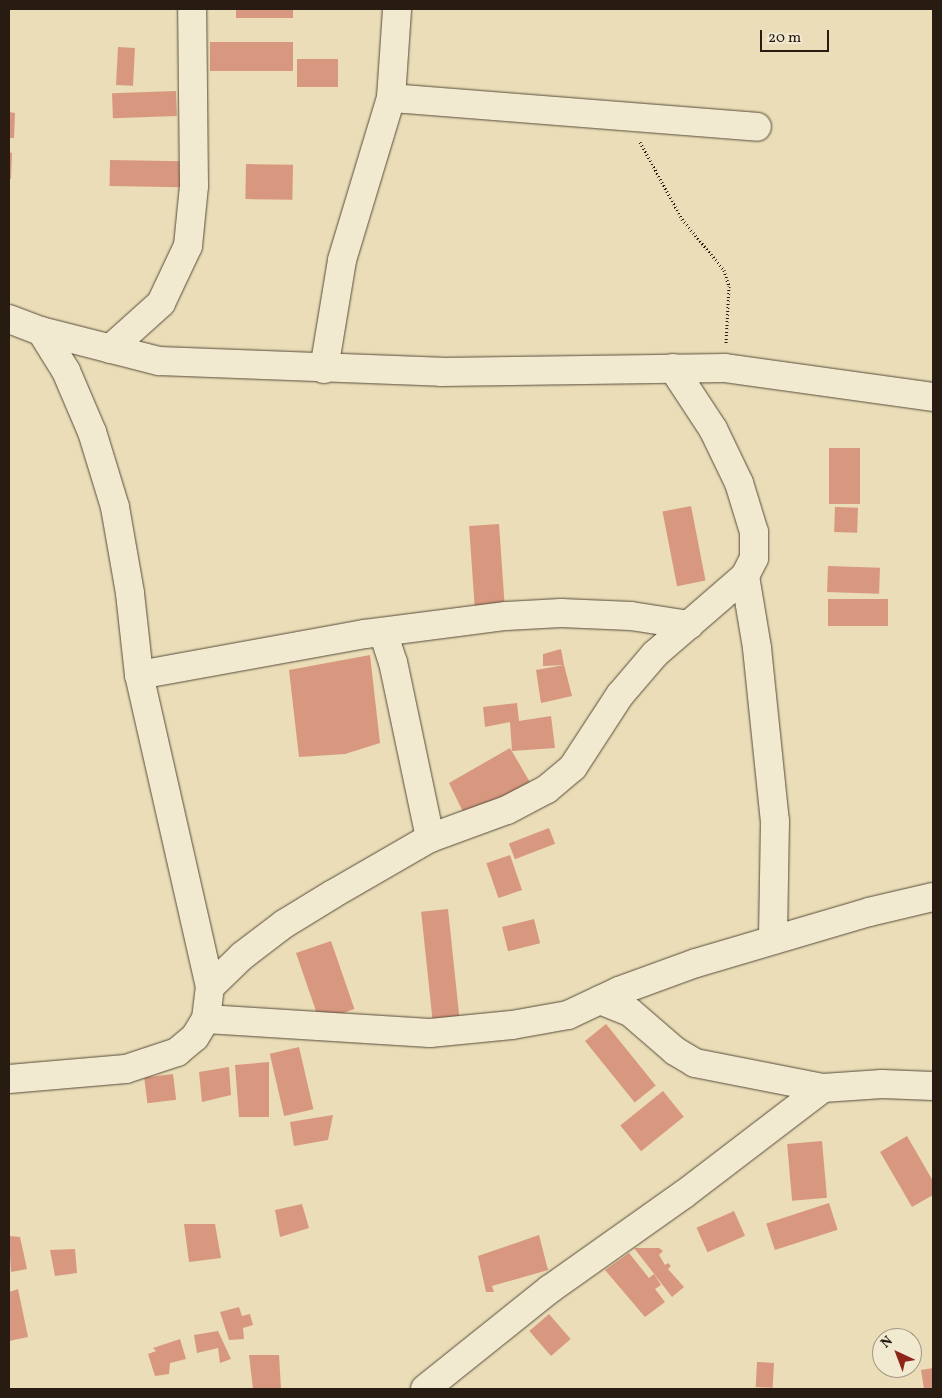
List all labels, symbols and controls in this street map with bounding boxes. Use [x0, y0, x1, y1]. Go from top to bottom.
scale bar [762, 20, 831, 52]
text: 20 m [768, 28, 801, 49]
north arrow [872, 1328, 922, 1378]
text: N [877, 1332, 897, 1353]

